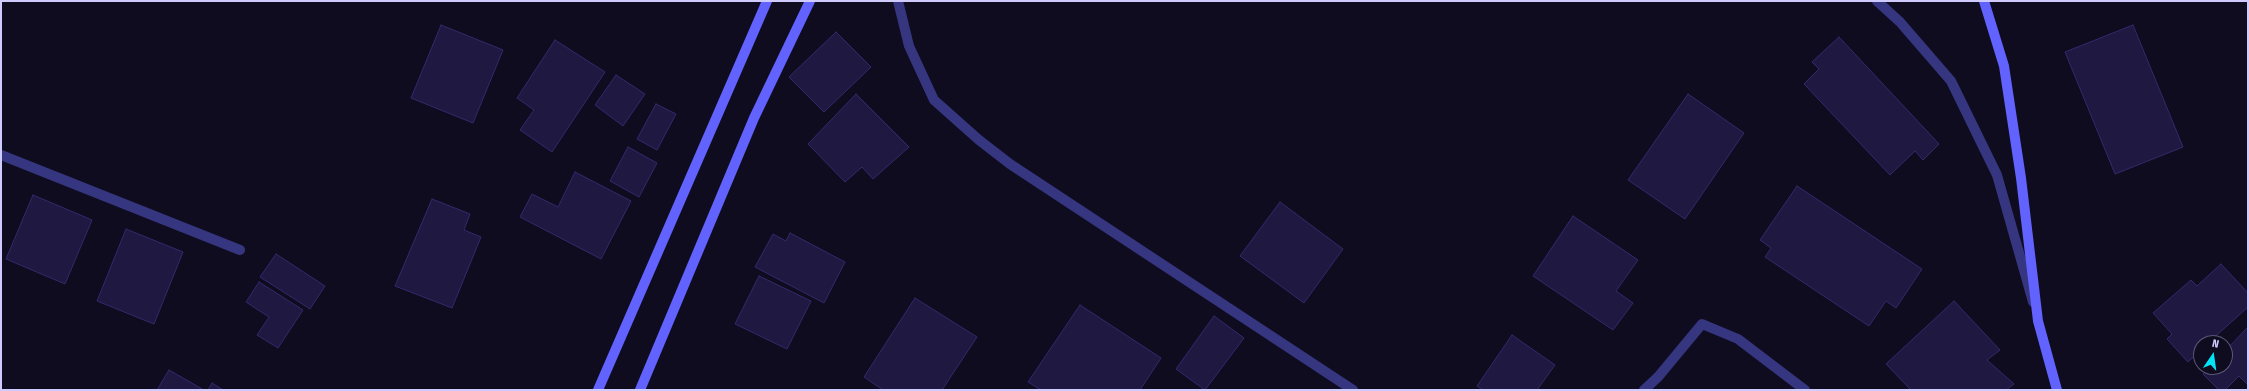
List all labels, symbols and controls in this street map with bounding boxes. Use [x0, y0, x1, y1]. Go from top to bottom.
north arrow [2193, 335, 2233, 375]
text: N [2211, 337, 2220, 351]

